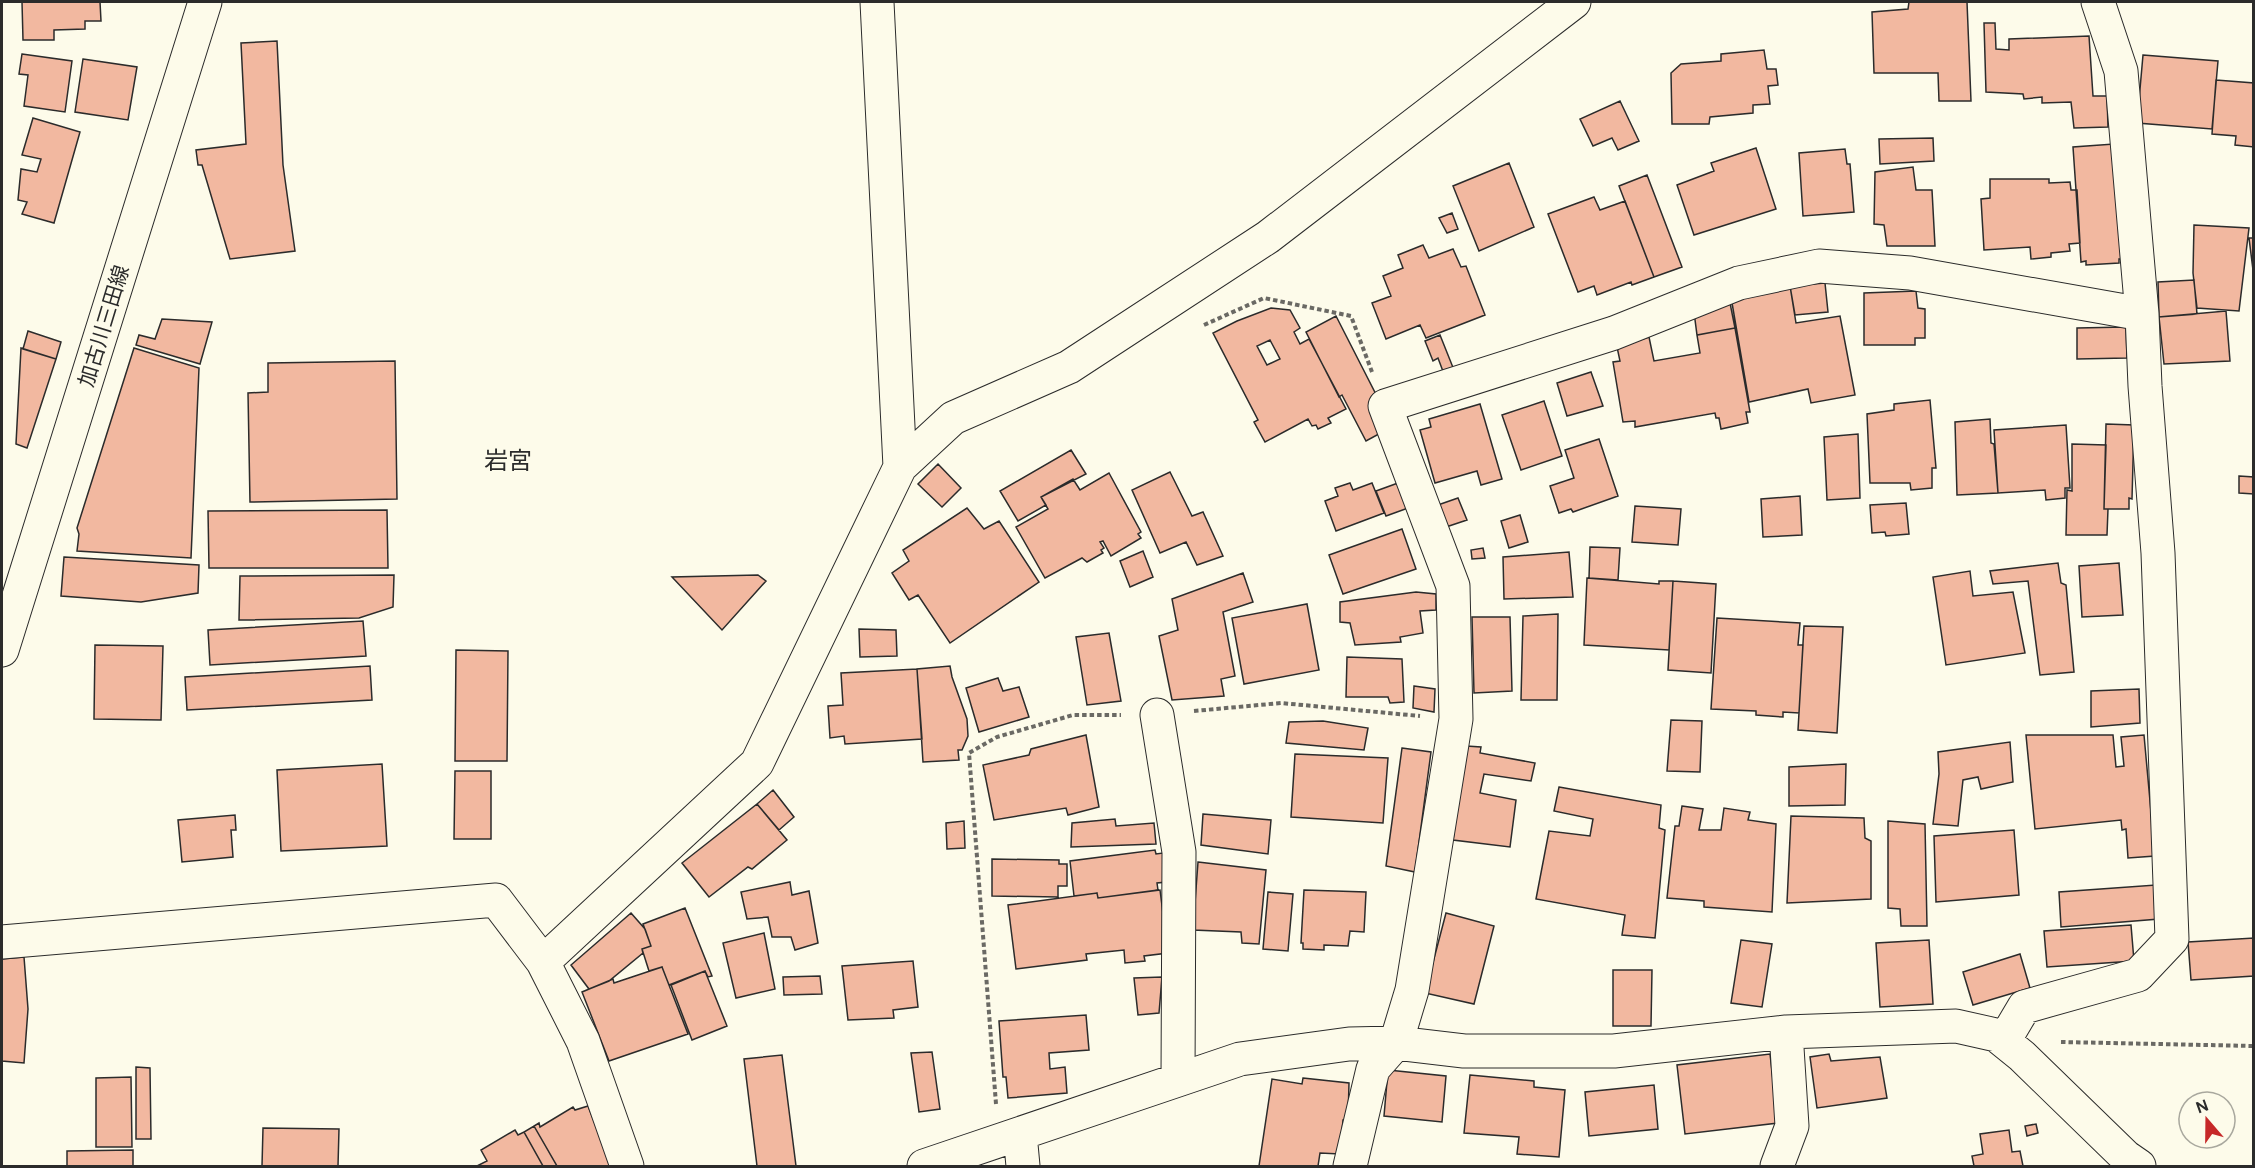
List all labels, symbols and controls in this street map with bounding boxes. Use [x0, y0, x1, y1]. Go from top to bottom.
street label: 加古川三田線 [72, 262, 136, 390]
district label: 岩宮 [484, 445, 532, 476]
north arrow [2177, 1090, 2237, 1150]
text: N [2193, 1095, 2211, 1118]

